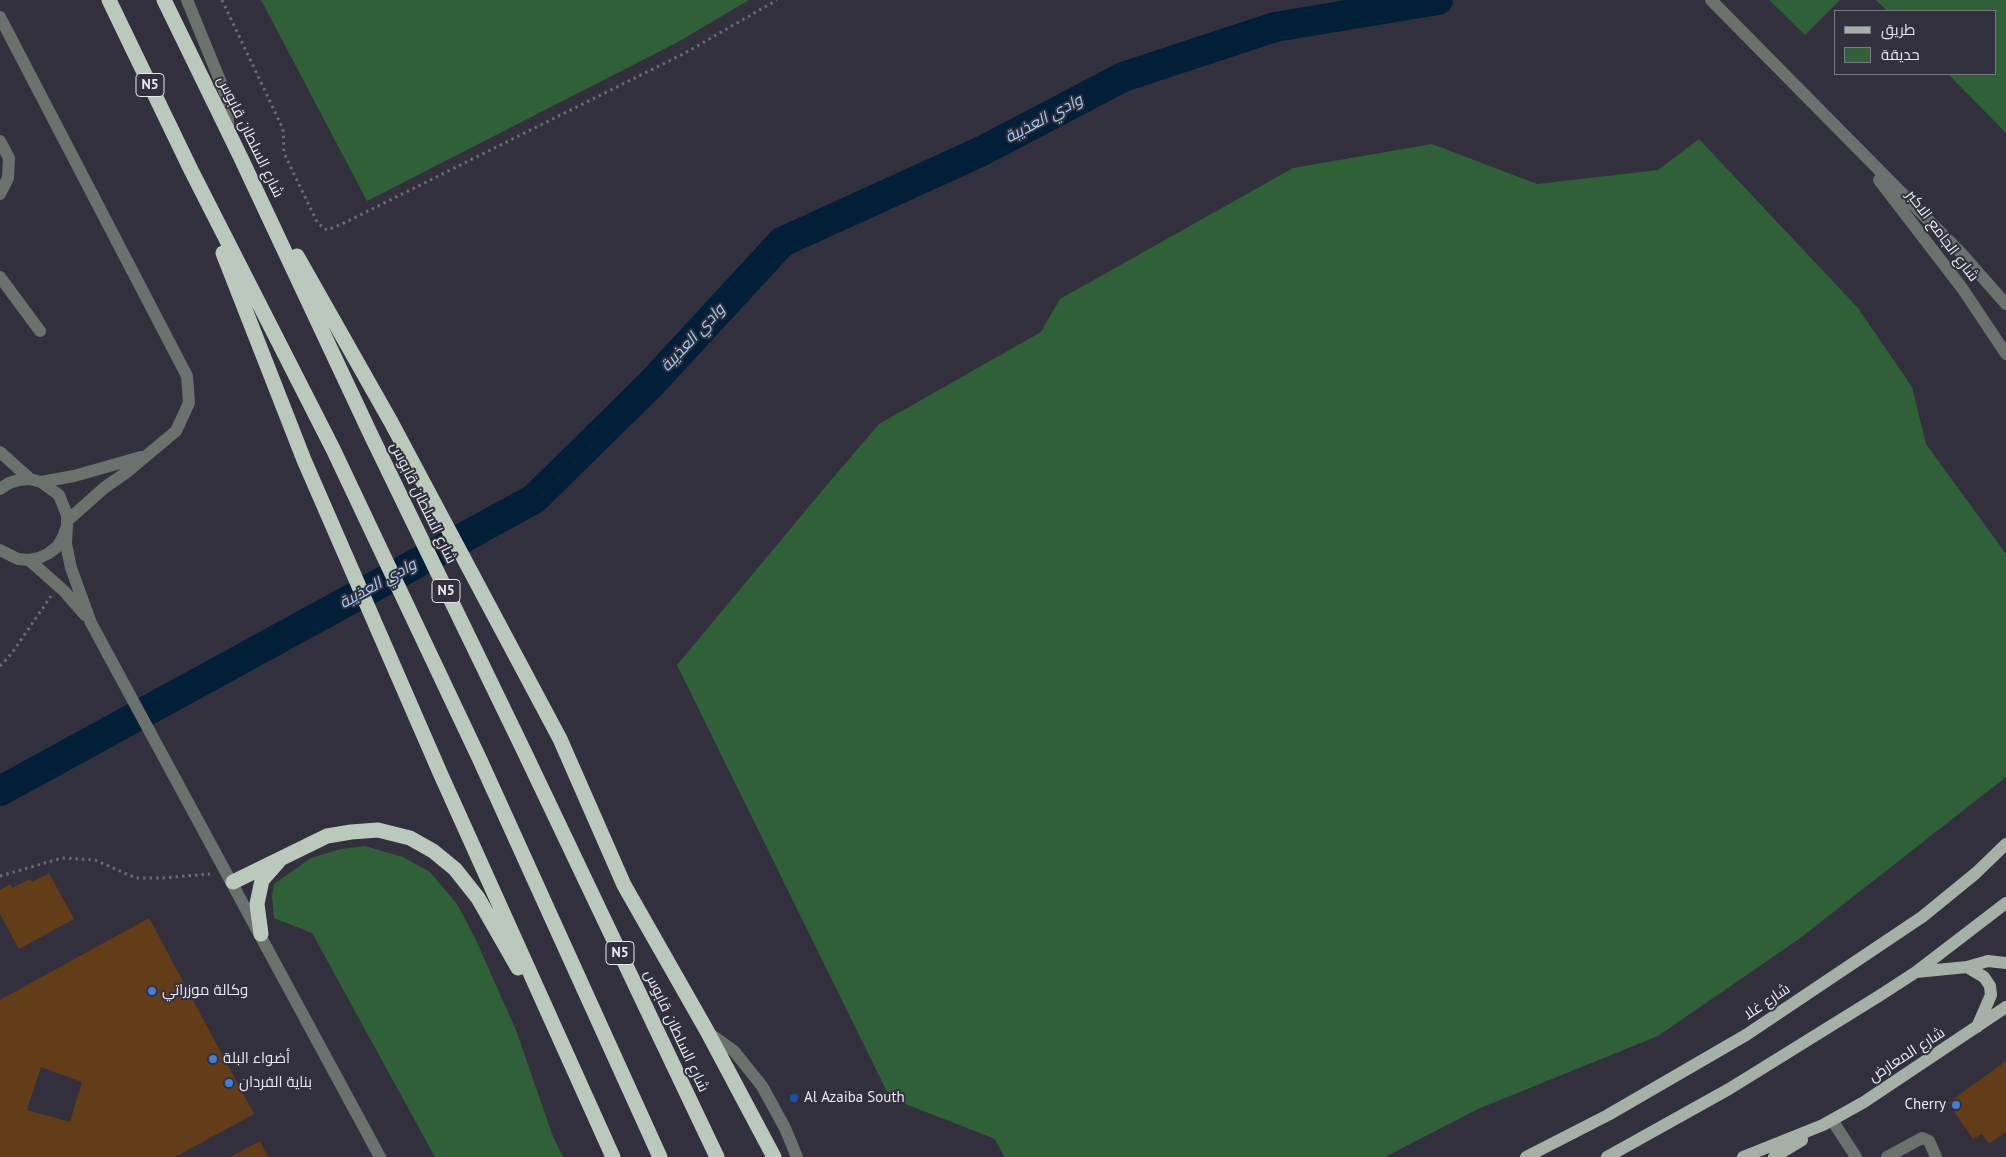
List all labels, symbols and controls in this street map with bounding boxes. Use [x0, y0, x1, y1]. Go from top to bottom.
legend [1834, 10, 1996, 75]
text: طريق [1881, 20, 1915, 39]
text: حديقة [1881, 45, 1920, 64]
street label: شارع السلطان قابوس [213, 73, 287, 201]
road number: N5 [136, 74, 164, 96]
water label: وادي العذيبة [1002, 91, 1086, 147]
street label: شارع الجامع الاكبر [1902, 187, 1982, 285]
water label: وادي العذيبة [657, 300, 729, 376]
street label: شارع السلطان قابوس [386, 439, 460, 567]
water label: وادي العذيبة [336, 555, 420, 613]
road number: N5 [432, 580, 460, 602]
road number: N5 [606, 941, 634, 964]
street label: شارع السلطان قابوس [640, 967, 712, 1095]
street label: شارع غلا [1740, 980, 1794, 1024]
place label: وكالة موزراتي [162, 982, 248, 1000]
marker: وكالة موزراتي [146, 985, 158, 997]
street label: شارع المعارض [1866, 1024, 1948, 1086]
place label: أضواء البلة [223, 1050, 290, 1068]
marker: أضواء البلة [207, 1053, 219, 1065]
place label: بناية الفردان [239, 1074, 312, 1092]
marker: بناية الفردان [223, 1077, 235, 1089]
place label: Al Azaiba South [804, 1089, 905, 1107]
marker: Al Azaiba South [788, 1092, 800, 1104]
place label: Cherry [1904, 1096, 1946, 1114]
marker: Cherry [1950, 1099, 1962, 1111]

